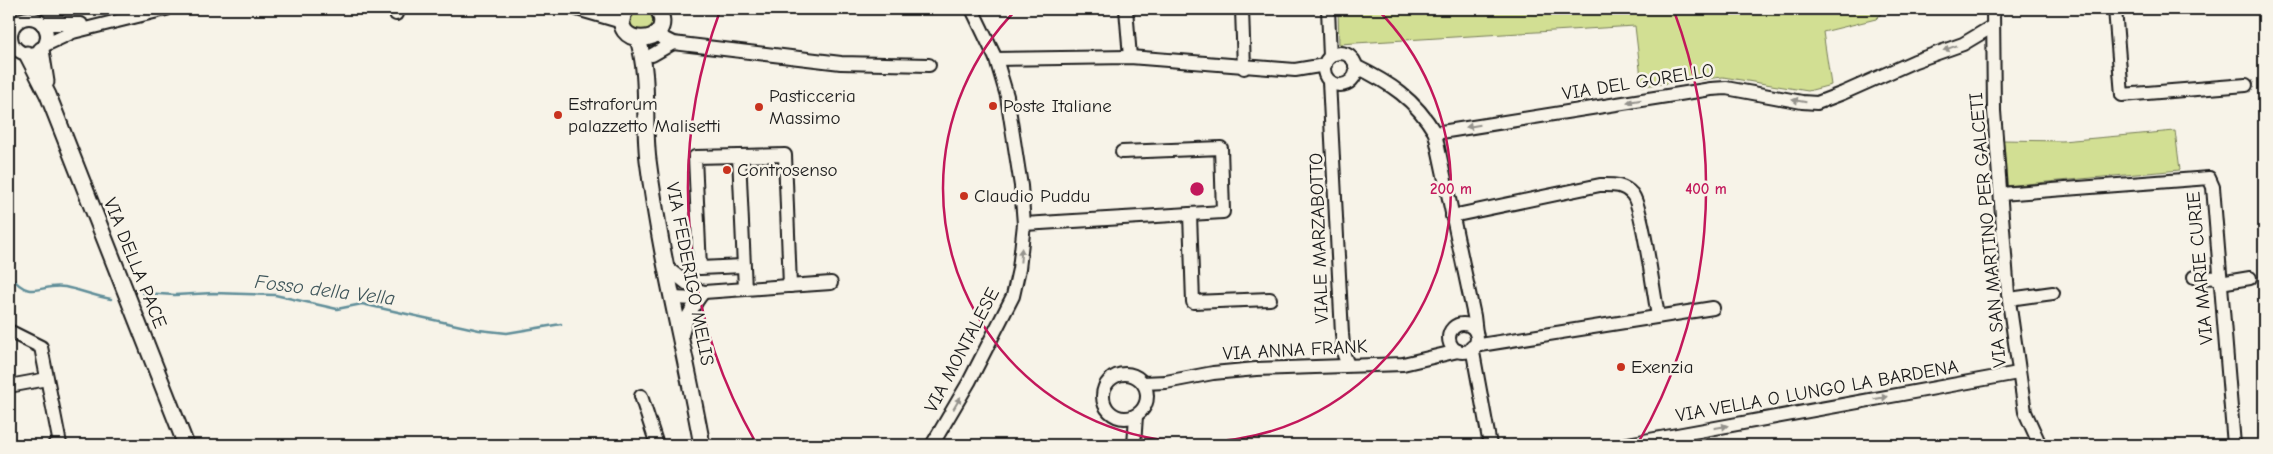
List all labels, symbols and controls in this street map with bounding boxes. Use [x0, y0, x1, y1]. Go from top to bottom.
one-way arrow [1943, 45, 1958, 53]
street label: VIA DEL GORELLO [1560, 59, 1716, 105]
place label: Pasticceria Massimo [769, 85, 856, 129]
street label: VIA SAN MARTINO PER GALCETI [1965, 92, 2011, 368]
place label: Estraforum palazzetto Malisetti [568, 93, 721, 137]
place label: Poste Italiane [1003, 95, 1112, 117]
one-way arrow [1790, 96, 1806, 104]
one-way arrow [1625, 98, 1641, 106]
marker: Poste Italiane [987, 100, 999, 112]
marker: Pasticceria Massimo [753, 101, 765, 113]
marker: Estraforum palazzetto Malisetti [552, 109, 564, 121]
one-way arrow [1465, 122, 1481, 130]
street label: VIALE MARZABOTTO [1305, 152, 1333, 324]
place label: Controsenso [737, 159, 838, 181]
marker: Controsenso [721, 164, 733, 176]
centre of rings [1188, 180, 1206, 198]
text: 200 m [1430, 180, 1472, 198]
text: 400 m [1685, 180, 1727, 198]
street label: VIA FEDERIGO MELIS [661, 181, 719, 367]
place label: Claudio Puddu [974, 185, 1090, 207]
marker: Claudio Puddu [958, 190, 970, 202]
street label: VIA MARIE CURIE [2182, 191, 2218, 345]
street label: VIA DELLA PACE [99, 195, 171, 331]
one-way arrow [1017, 247, 1025, 263]
water label: Fosso della Vella [254, 270, 396, 310]
street label: VIA MONTALESE [920, 284, 1004, 416]
street label: VIA ANNA FRANK [1222, 335, 1368, 365]
street label: VIA VELLA O LUNGO LA BARDENA [1674, 355, 1960, 427]
place label: Exenzia [1631, 356, 1693, 378]
marker: Exenzia [1615, 361, 1627, 373]
one-way arrow [1874, 393, 1890, 401]
one-way arrow [952, 397, 961, 410]
one-way arrow [1714, 423, 1730, 431]

